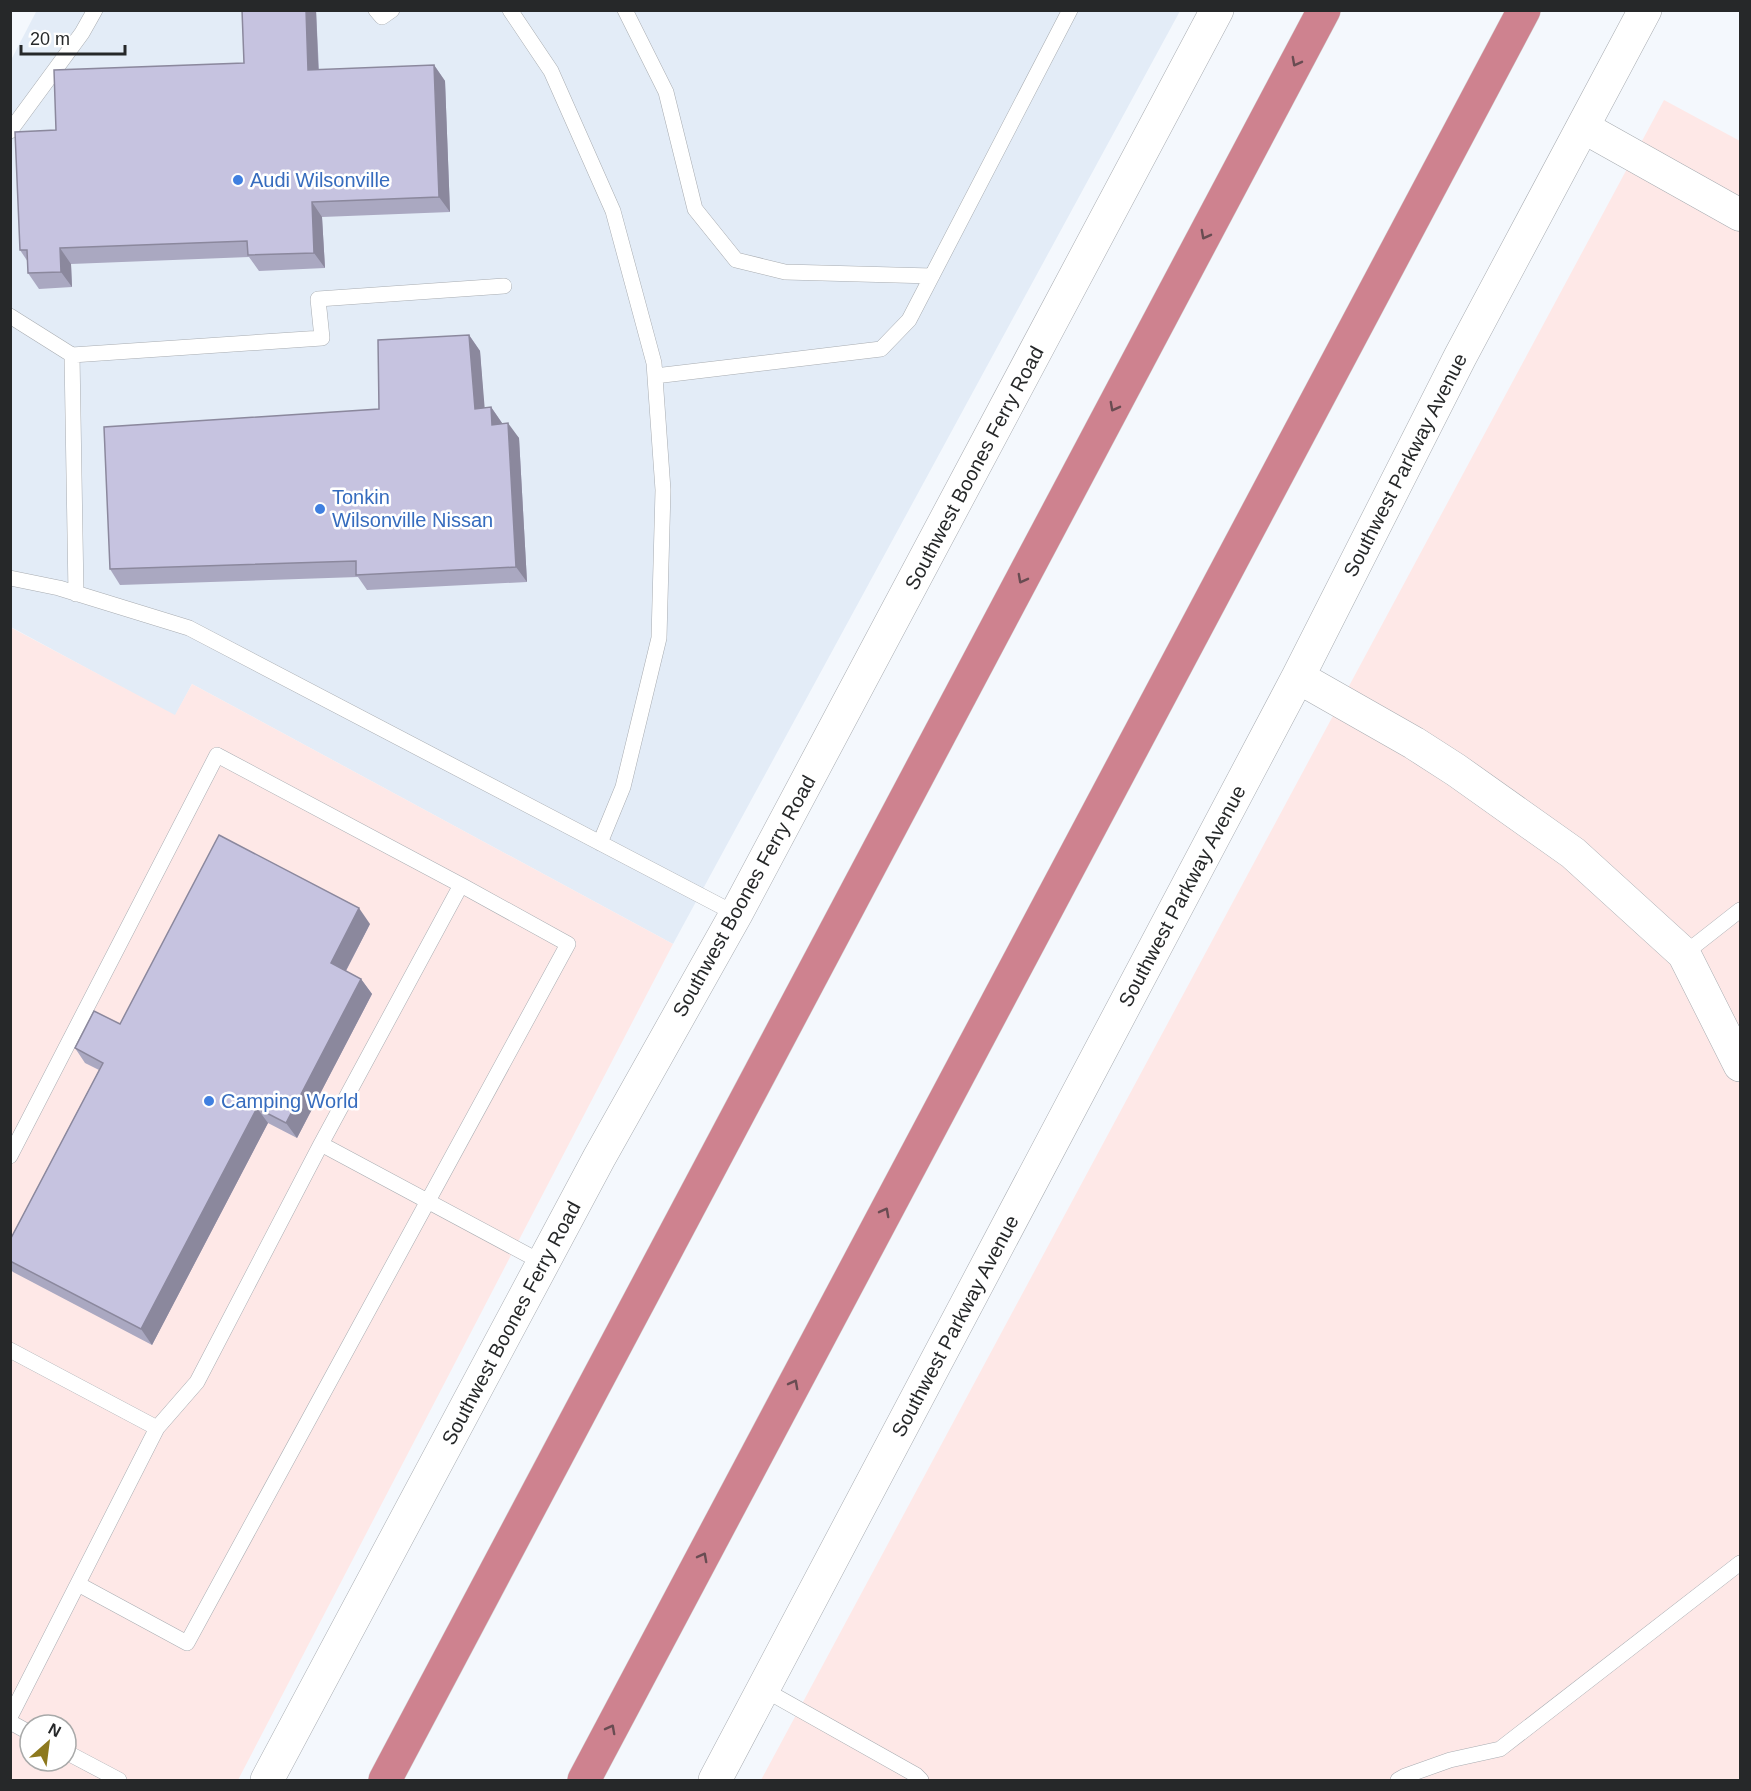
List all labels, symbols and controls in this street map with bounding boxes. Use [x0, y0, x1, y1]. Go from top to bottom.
scale bar [21, 18, 124, 56]
text: 20 m [30, 29, 70, 49]
one-way arrow [1292, 56, 1303, 66]
place label: Audi Wilsonville [250, 169, 390, 191]
marker: Audi Wilsonville [231, 173, 245, 187]
one-way arrow [1201, 228, 1212, 239]
street label: Southwest Boones Ferry Road [900, 343, 1048, 593]
street label: Southwest Parkway Avenue [1339, 350, 1471, 580]
one-way arrow [1110, 401, 1121, 411]
place label: Tonkin Wilsonville Nissan [332, 486, 493, 531]
marker: Tonkin Wilsonville Nissan [313, 502, 327, 516]
one-way arrow [1018, 573, 1030, 584]
street label: Southwest Boones Ferry Road [668, 772, 820, 1020]
street label: Southwest Parkway Avenue [1114, 782, 1250, 1010]
place label: Camping World [221, 1090, 358, 1112]
marker: Camping World [202, 1094, 216, 1108]
street label: Southwest Boones Ferry Road [437, 1198, 585, 1448]
one-way arrow [878, 1208, 889, 1218]
street label: Southwest Parkway Avenue [887, 1212, 1023, 1440]
one-way arrow [787, 1380, 798, 1391]
one-way arrow [696, 1552, 707, 1563]
north arrow [18, 1713, 78, 1773]
text: N [46, 1720, 64, 1740]
one-way arrow [604, 1725, 615, 1735]

